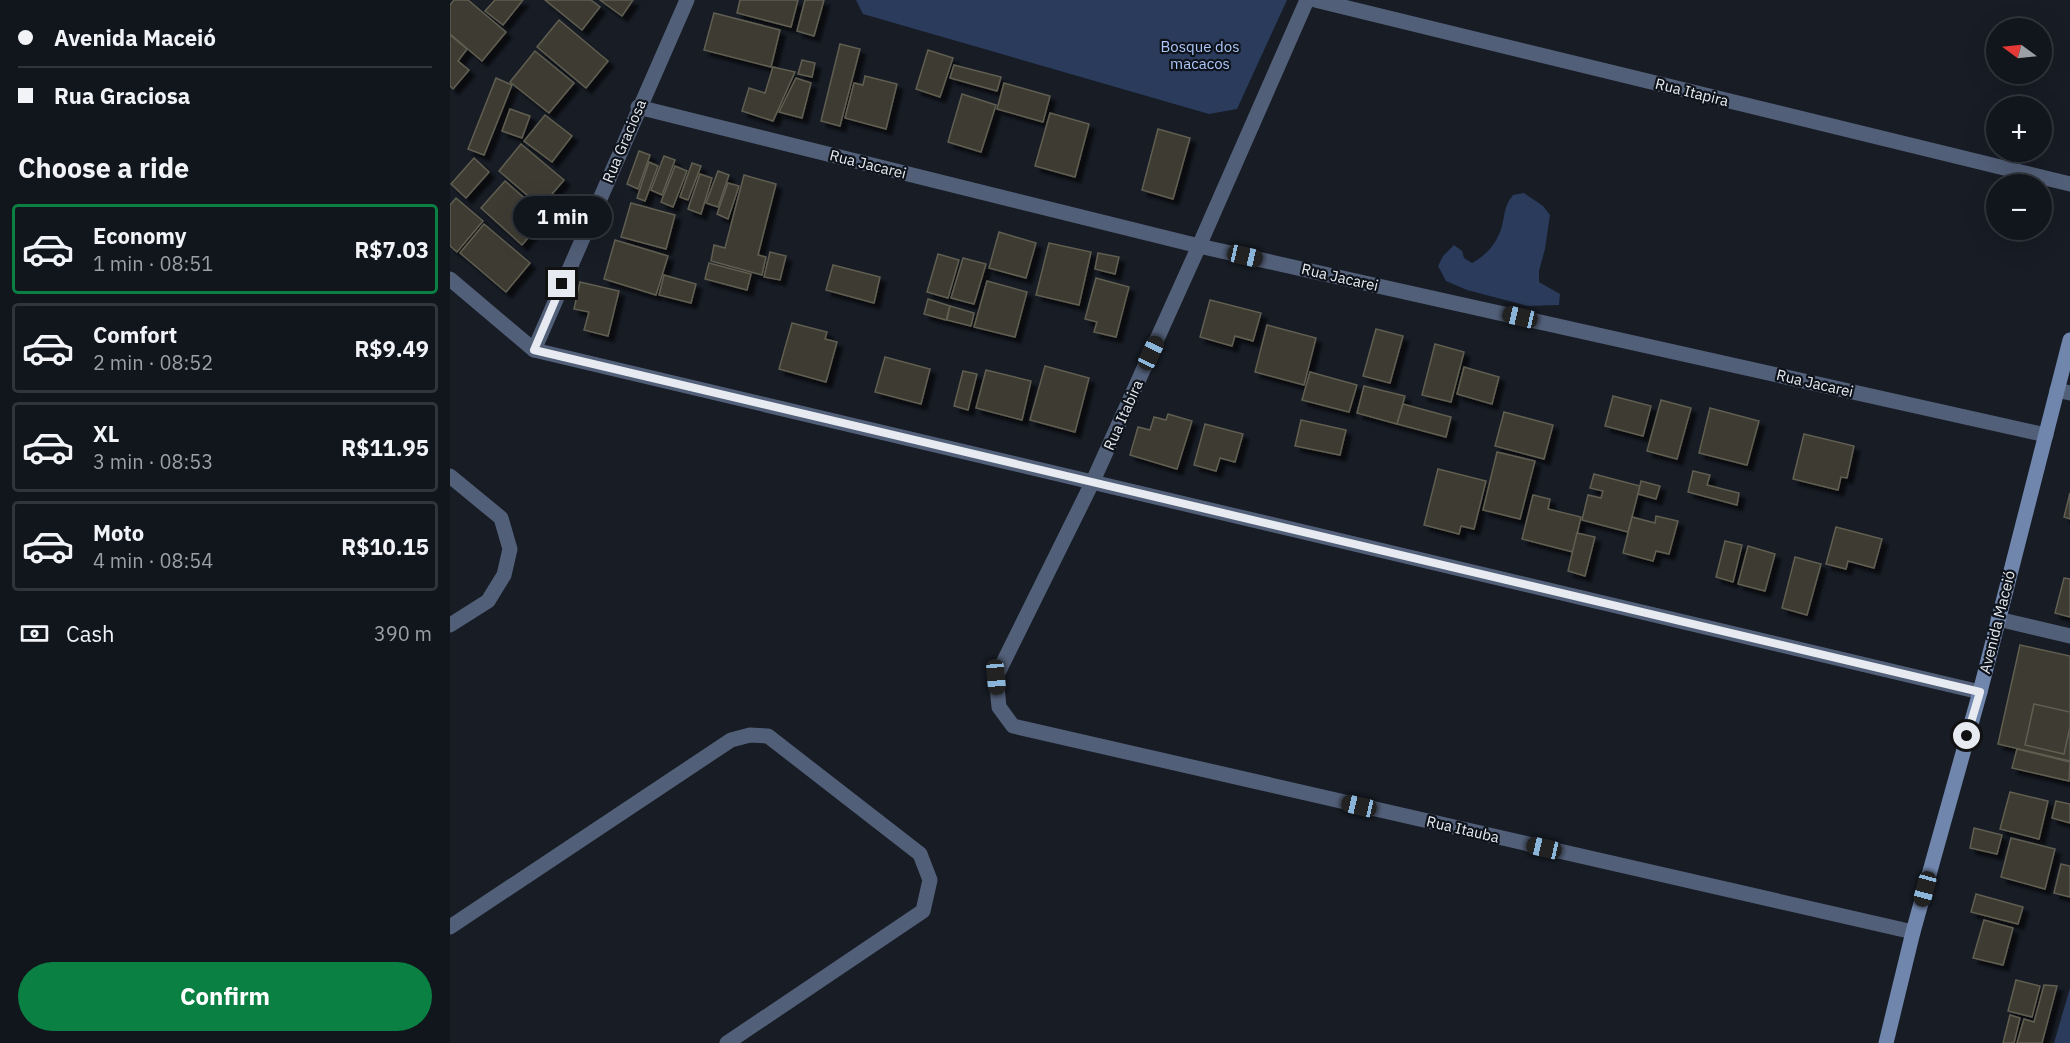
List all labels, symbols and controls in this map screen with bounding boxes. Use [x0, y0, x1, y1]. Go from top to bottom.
north arrow [1986, 18, 2052, 84]
map controls [1986, 18, 2052, 240]
text: Avenida Maceió [54, 23, 216, 52]
park label: Bosque dos macacos [1161, 37, 1239, 73]
street label: Rua Itapira [1653, 74, 1731, 110]
text: Rua Graciosa [54, 81, 190, 110]
button: + [1986, 96, 2052, 162]
street label: Rua Graciosa [598, 97, 650, 185]
street label: Rua Jacarei [828, 145, 908, 183]
text: Choose a ride [18, 150, 189, 185]
button: − [1986, 174, 2052, 240]
callout: 1 min [513, 197, 612, 239]
text: 1 min [536, 203, 589, 230]
text: Economy [93, 221, 187, 250]
icon: car [21, 222, 75, 276]
text: R$7.03 [355, 235, 429, 264]
car [1225, 243, 1265, 269]
text: 1 min · 08:51 [93, 250, 213, 277]
street label: Rua Jacarei [1300, 259, 1380, 295]
route end [548, 270, 575, 297]
car [1500, 304, 1540, 330]
text: Comfort [93, 320, 177, 349]
icon: car [21, 321, 75, 375]
car [1135, 333, 1167, 373]
text: R$9.49 [355, 334, 429, 363]
text: 2 min · 08:52 [93, 349, 213, 376]
street label: Rua Jacarei [1775, 365, 1855, 401]
street label: Rua Itabira [1099, 377, 1147, 453]
text: XL [93, 419, 119, 448]
icon: car [21, 420, 75, 474]
text: R$11.95 [341, 433, 429, 462]
text: 3 min · 08:53 [93, 448, 213, 475]
text: Moto [93, 518, 144, 547]
icon: car [21, 519, 75, 573]
text: R$10.15 [341, 532, 429, 561]
text: 4 min · 08:54 [93, 547, 213, 574]
street label: Avenida Maceió [1975, 569, 2019, 675]
icon: cash [18, 617, 51, 650]
text: Cash [66, 619, 115, 648]
text: 390 m [374, 620, 432, 647]
car [985, 658, 1007, 696]
route start [1953, 722, 1980, 749]
car [1339, 793, 1379, 819]
street label: Rua Itauba [1425, 811, 1501, 847]
car [1524, 835, 1564, 861]
car [1912, 869, 1938, 909]
button: Confirm [18, 962, 432, 1031]

